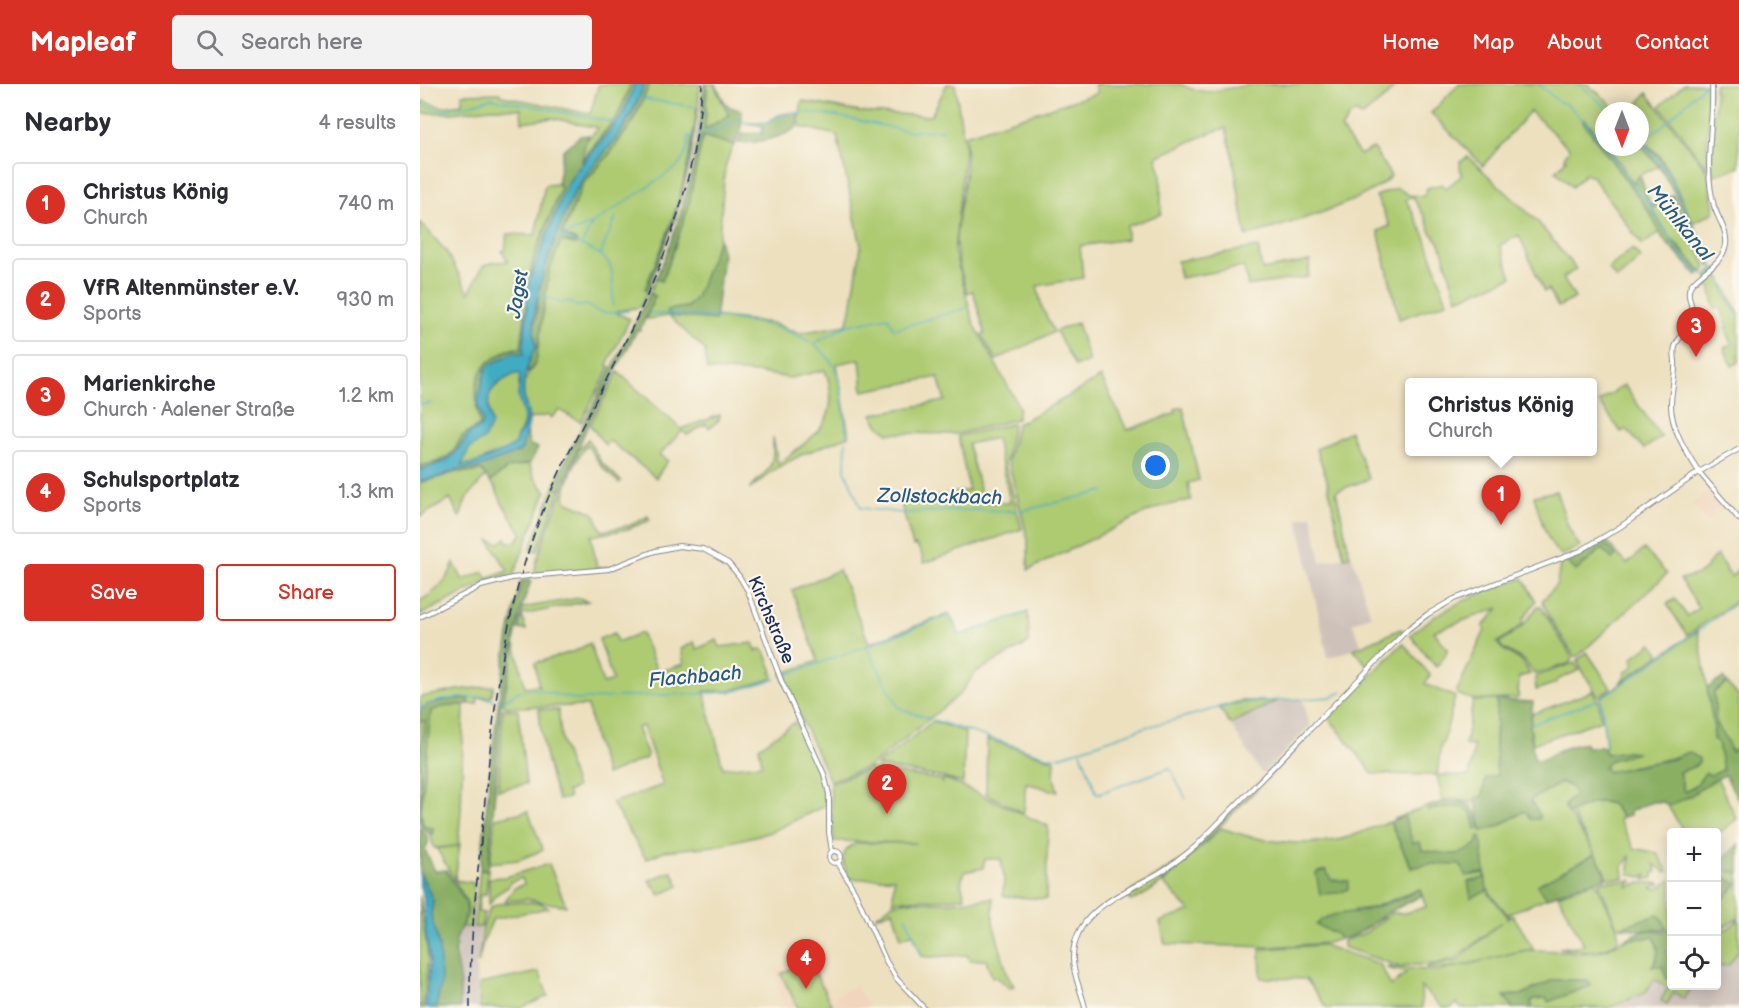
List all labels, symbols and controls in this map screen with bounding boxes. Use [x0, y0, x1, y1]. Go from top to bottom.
search box [172, 15, 592, 69]
text: Mapleaf [30, 26, 136, 59]
icon: search [193, 26, 226, 59]
text: Search here [241, 29, 363, 56]
text: Home [1382, 30, 1439, 55]
text: Map [1472, 30, 1514, 55]
text: About [1547, 30, 1602, 55]
text: Contact [1635, 30, 1709, 55]
north arrow [1595, 102, 1649, 156]
text: Nearby [24, 108, 111, 139]
text: 4 results [318, 111, 396, 135]
text: Christus König [83, 179, 229, 206]
water label: Mühlkanal [1642, 180, 1719, 267]
text: 1 [41, 192, 50, 216]
text: 740 m [338, 192, 394, 216]
text: Church [83, 206, 148, 230]
water label: Jagst [502, 267, 534, 321]
text: VfR Altenmünster e.V. [83, 275, 299, 302]
text: 2 [40, 288, 51, 312]
text: 930 m [336, 288, 394, 312]
text: Sports [83, 302, 141, 326]
pin: 3 [1676, 308, 1716, 357]
text: Marienkirche [83, 371, 216, 398]
popup [1405, 378, 1597, 456]
text: 3 [40, 384, 51, 408]
text: 1.2 km [339, 384, 394, 408]
text: Christus König [1428, 392, 1574, 419]
text: Church · Aalener Straße [83, 398, 295, 422]
text: Church [1428, 419, 1493, 443]
your location [1141, 451, 1170, 480]
text: Schulsportplatz [83, 467, 240, 494]
pin: 1 [1482, 476, 1520, 525]
text: 4 [40, 480, 51, 504]
text: 1.3 km [338, 480, 394, 504]
water label: Zollstockbach [876, 484, 1003, 510]
text: Sports [83, 494, 141, 518]
button: Save [24, 564, 204, 621]
button: Share [216, 564, 396, 621]
street label: Kirchstraße [743, 573, 799, 667]
water label: Flachbach [647, 661, 743, 693]
pin: 2 [868, 764, 906, 814]
map controls [1667, 828, 1721, 990]
button: + [1667, 828, 1721, 882]
button: − [1667, 882, 1721, 936]
button: locate [1667, 936, 1721, 990]
pin: 4 [786, 940, 826, 989]

